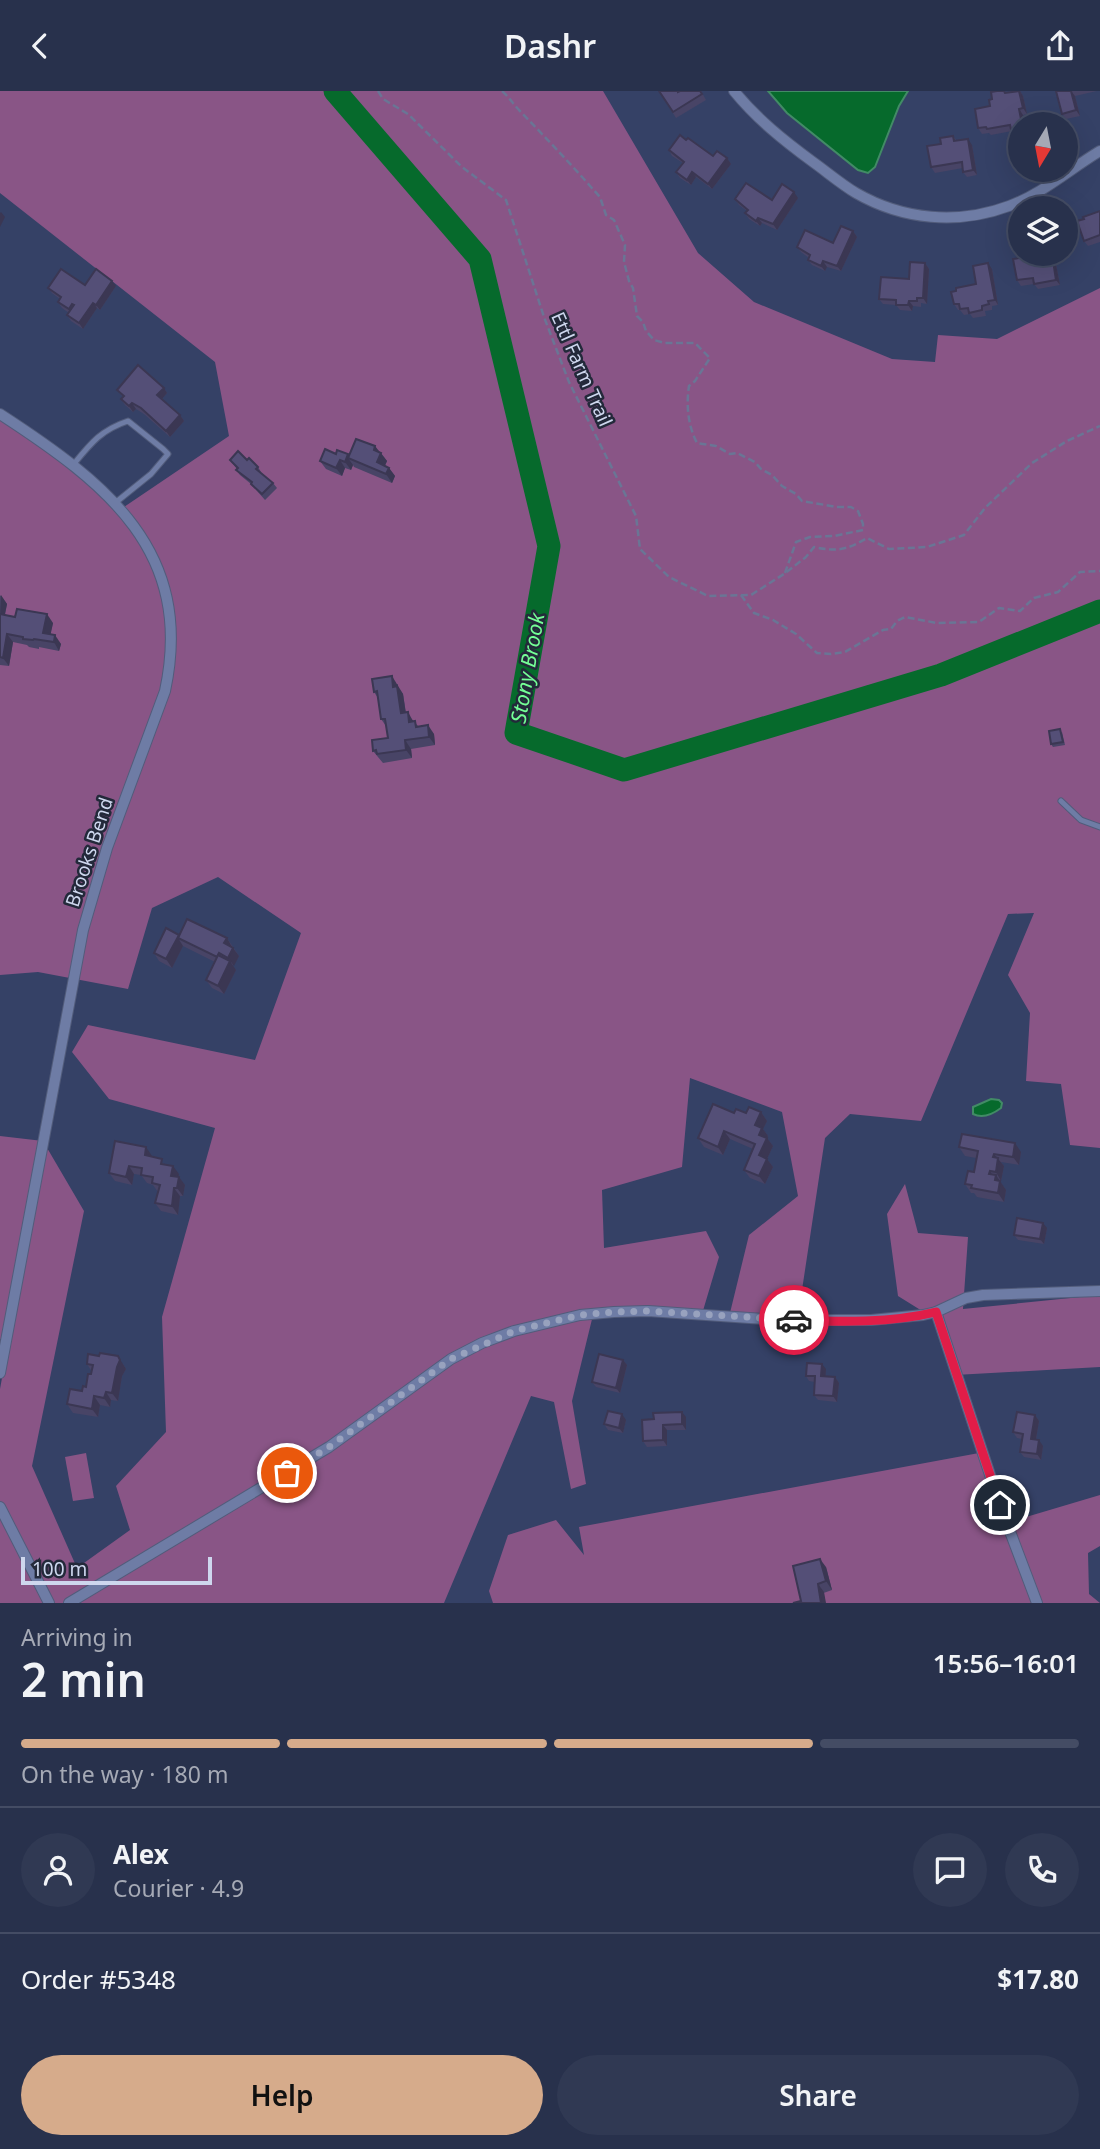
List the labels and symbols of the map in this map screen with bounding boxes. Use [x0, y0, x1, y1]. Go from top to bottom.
north arrow [1008, 112, 1078, 182]
street label: Ettl Farm Trail [545, 308, 619, 430]
water label: Stony Brook [504, 609, 551, 725]
street label: Brooks Bend [59, 794, 119, 910]
courier [759, 1285, 829, 1355]
pin [257, 1443, 317, 1503]
pin [970, 1475, 1030, 1535]
scale bar [21, 1554, 212, 1586]

